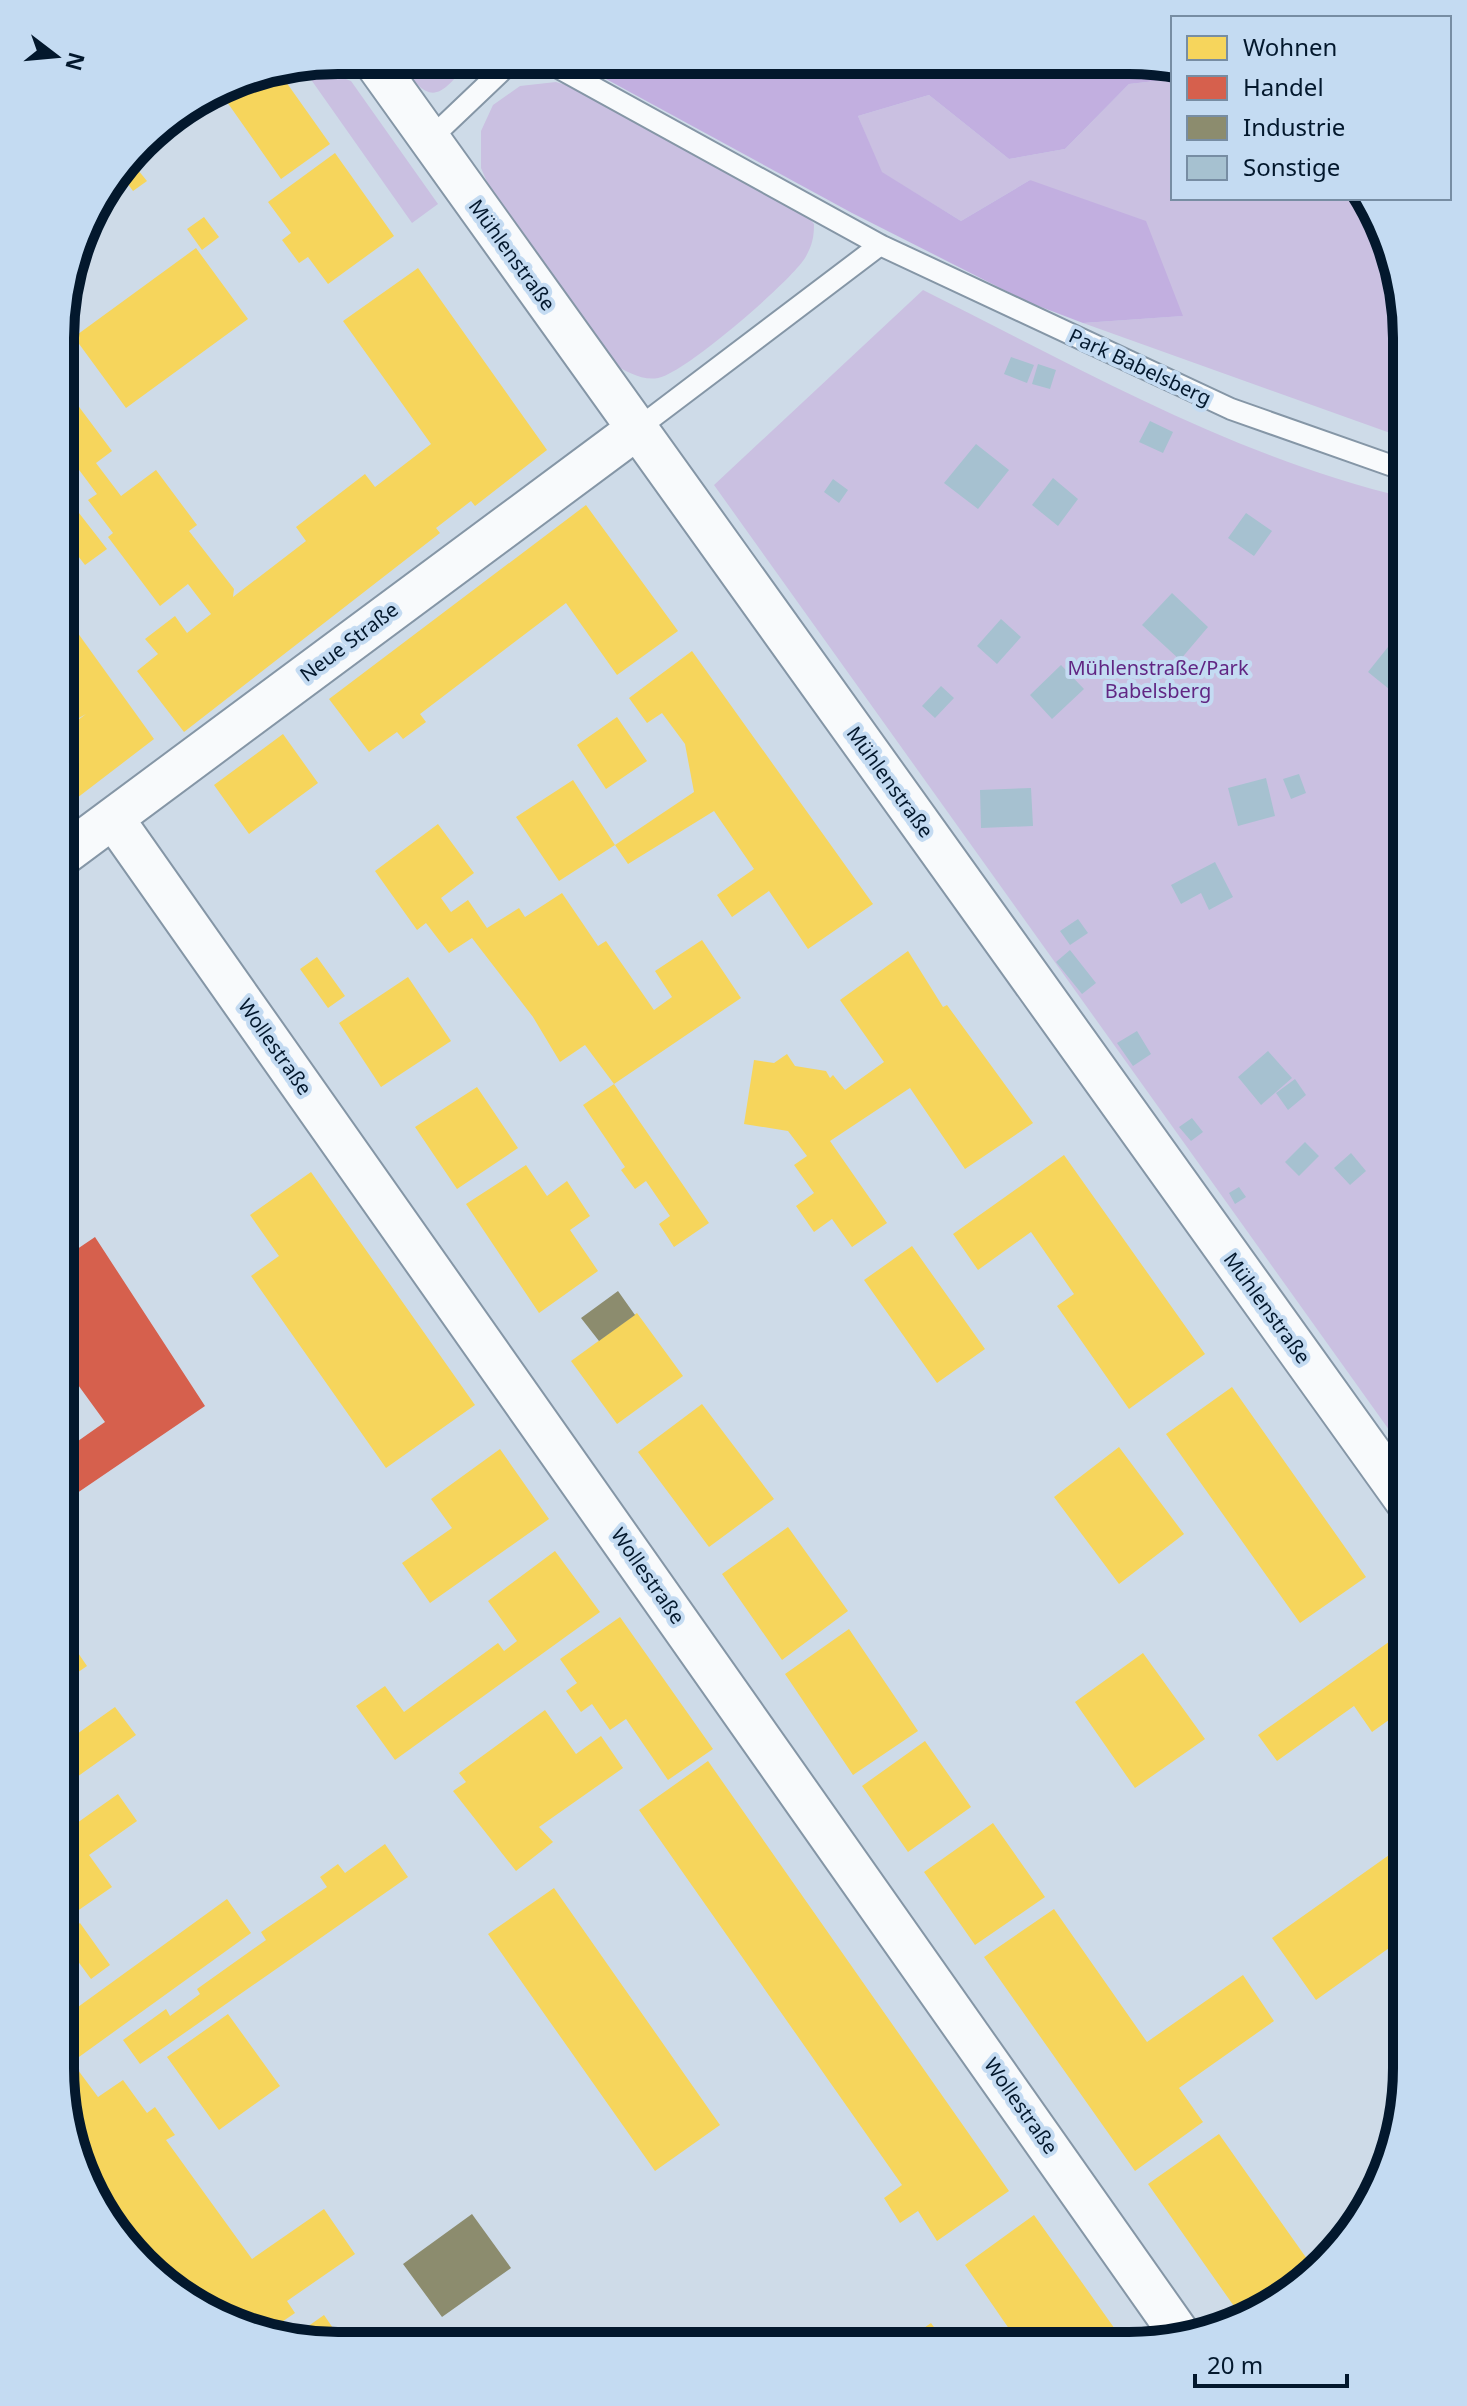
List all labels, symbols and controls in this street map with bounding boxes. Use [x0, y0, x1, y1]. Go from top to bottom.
north arrow [16, 16, 96, 96]
legend [1171, 16, 1451, 200]
text: Wohnen [1243, 30, 1337, 63]
text: N [59, 49, 93, 75]
text: Handel [1243, 70, 1324, 103]
text: Industrie [1243, 110, 1345, 143]
text: Sonstige [1243, 150, 1340, 183]
street label: Mühlenstraße [463, 194, 562, 316]
street label: Park Babelsberg [1065, 322, 1216, 411]
street label: Neue Straße [294, 596, 403, 687]
park label: Mühlenstraße/Park Babelsberg [1067, 654, 1249, 704]
street label: Mühlenstraße [841, 721, 940, 843]
street label: Wollestraße [232, 993, 318, 1100]
street label: Mühlenstraße [1218, 1247, 1317, 1369]
street label: Wollestraße [605, 1522, 691, 1629]
street label: Wollestraße [978, 2052, 1064, 2159]
scale bar [1195, 2338, 1347, 2388]
text: 20 m [1207, 2348, 1263, 2381]

